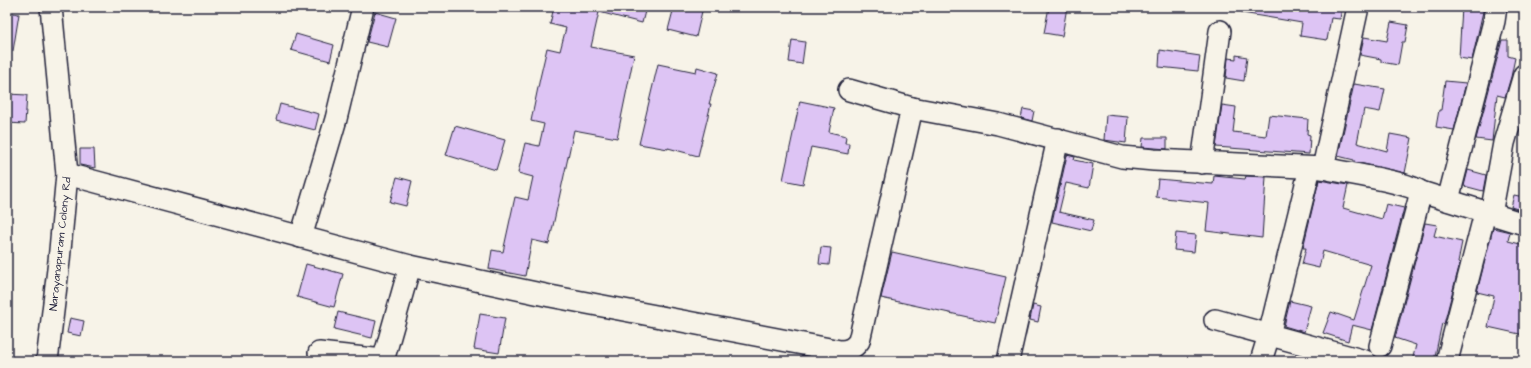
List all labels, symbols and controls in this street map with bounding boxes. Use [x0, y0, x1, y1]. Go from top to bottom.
street label: Narayanapuram Colony Rd [46, 176, 76, 312]

